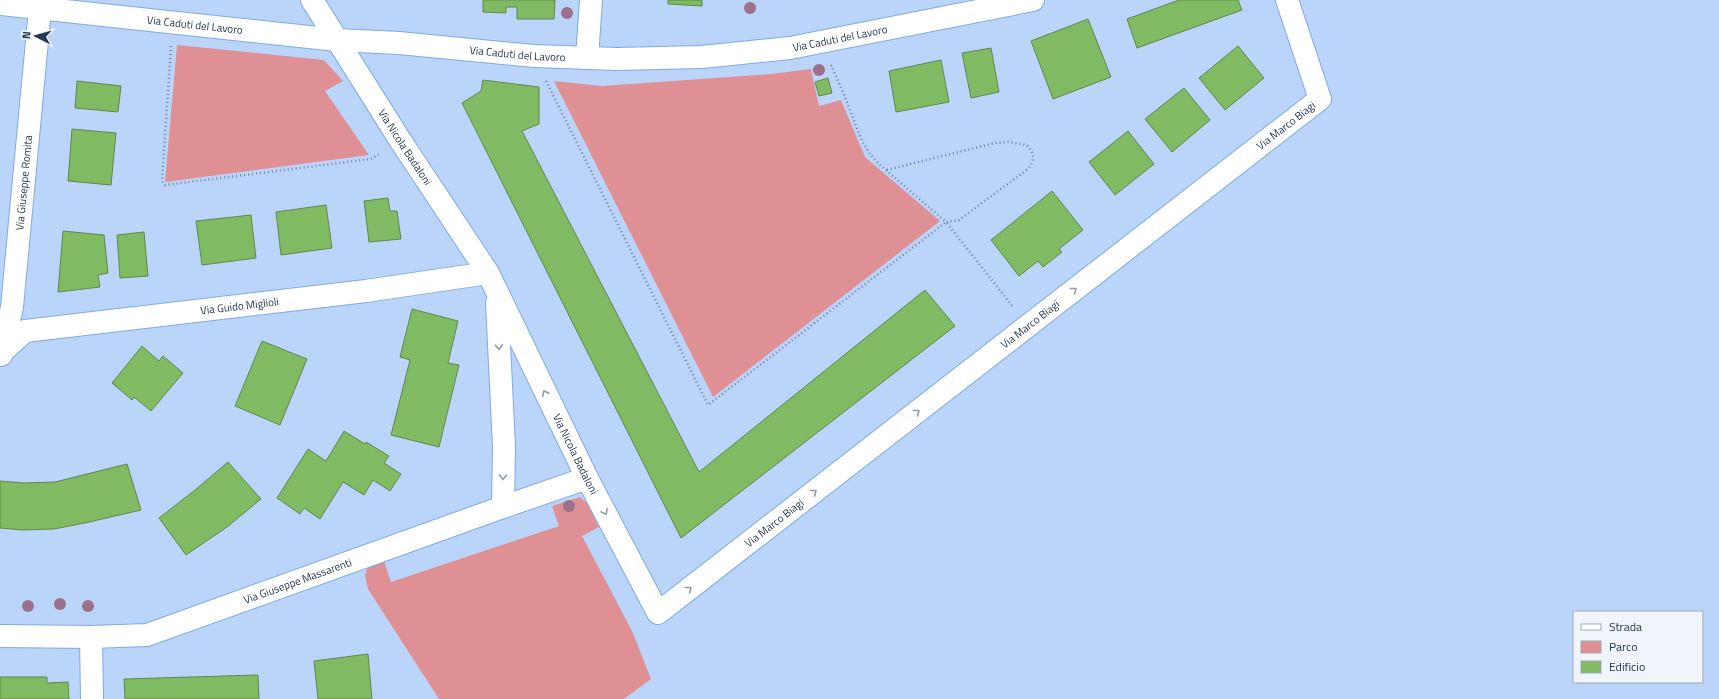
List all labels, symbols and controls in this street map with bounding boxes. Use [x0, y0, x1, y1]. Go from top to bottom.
street label: Via Caduti del Lavoro [146, 12, 244, 38]
north arrow [16, 16, 56, 56]
street label: Via Caduti del Lavoro [791, 21, 889, 55]
text: N [18, 30, 34, 40]
street label: Via Caduti del Lavoro [469, 42, 566, 65]
street label: Via Marco Biagi [1253, 97, 1319, 154]
street label: Via Nicola Badaloni [374, 106, 436, 188]
street label: Via Giuseppe Romita [11, 134, 36, 231]
one-way arrow [1070, 287, 1077, 294]
street label: Via Guido Miglioli [199, 293, 280, 318]
street label: Via Marco Biagi [997, 296, 1063, 352]
one-way arrow [495, 344, 503, 350]
one-way arrow [542, 389, 550, 397]
one-way arrow [912, 410, 919, 417]
street label: Via Nicola Badaloni [549, 411, 602, 497]
one-way arrow [499, 474, 508, 480]
one-way arrow [809, 490, 816, 497]
street label: Via Marco Biagi [741, 495, 807, 551]
one-way arrow [601, 508, 608, 516]
street label: Via Giuseppe Massarenti [241, 554, 354, 608]
one-way arrow [685, 587, 692, 594]
legend [1573, 611, 1703, 683]
text: Strada [1609, 617, 1642, 636]
text: Parco [1609, 637, 1638, 656]
text: Edificio [1609, 657, 1645, 676]

